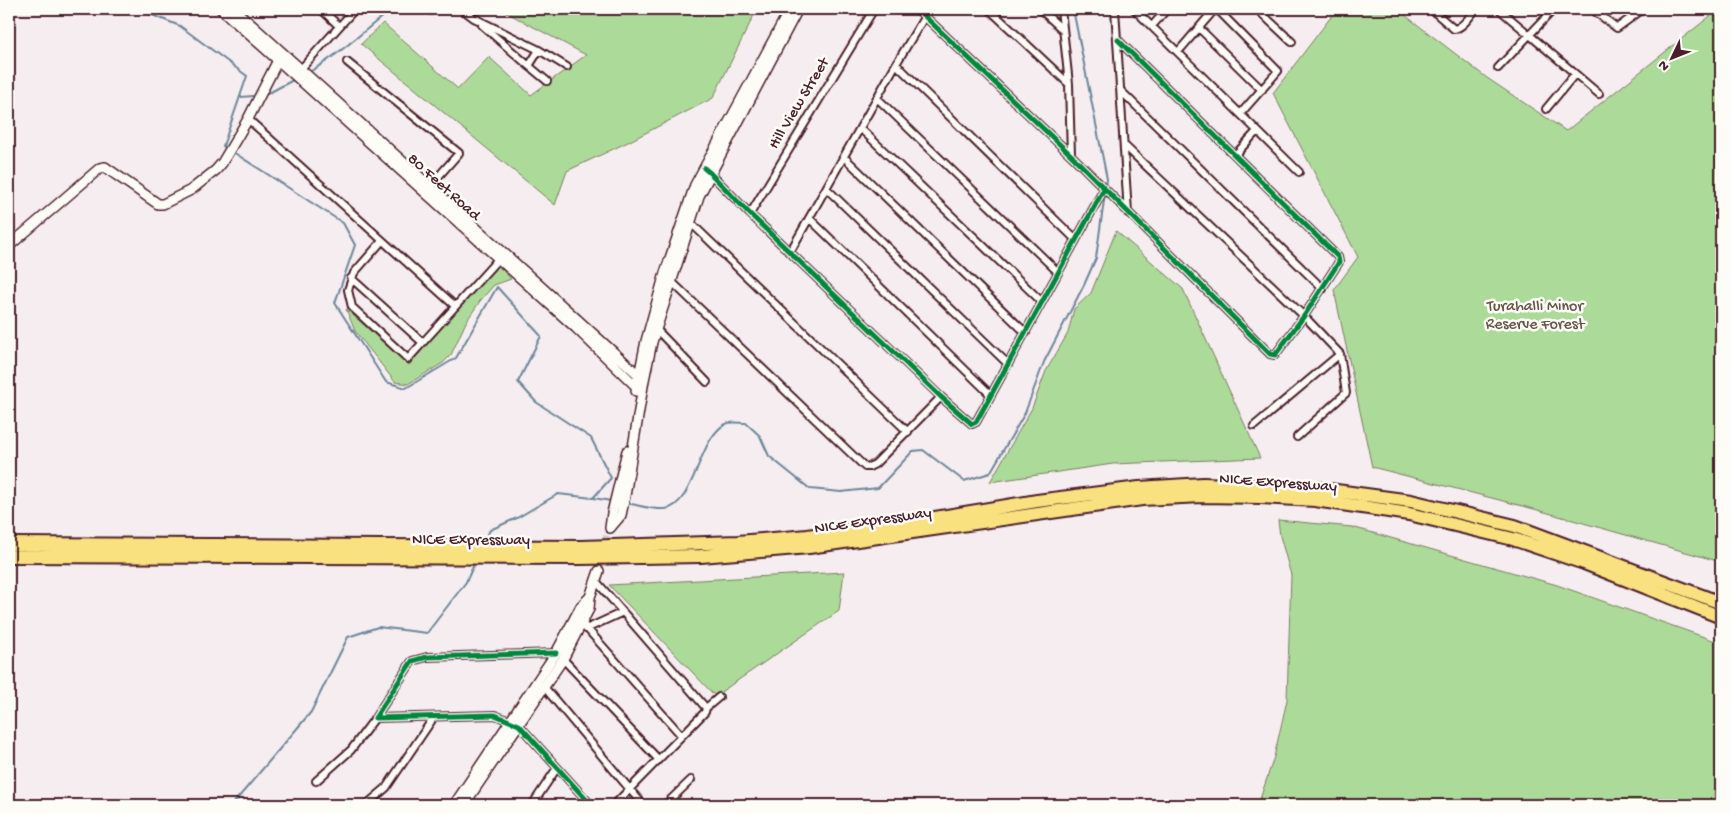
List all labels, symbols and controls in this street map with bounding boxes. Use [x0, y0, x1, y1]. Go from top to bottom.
north arrow [1648, 32, 1698, 82]
street label: Hill View Street [765, 54, 835, 153]
text: N [1655, 56, 1674, 74]
street label: 80 Feet Road [403, 150, 485, 227]
park label: Turahalli Minor Reserve Forest [1486, 298, 1586, 335]
street label: NICE Expressway [1219, 470, 1338, 498]
street label: NICE Expressway [813, 504, 933, 540]
street label: NICE Expressway [412, 532, 530, 551]

